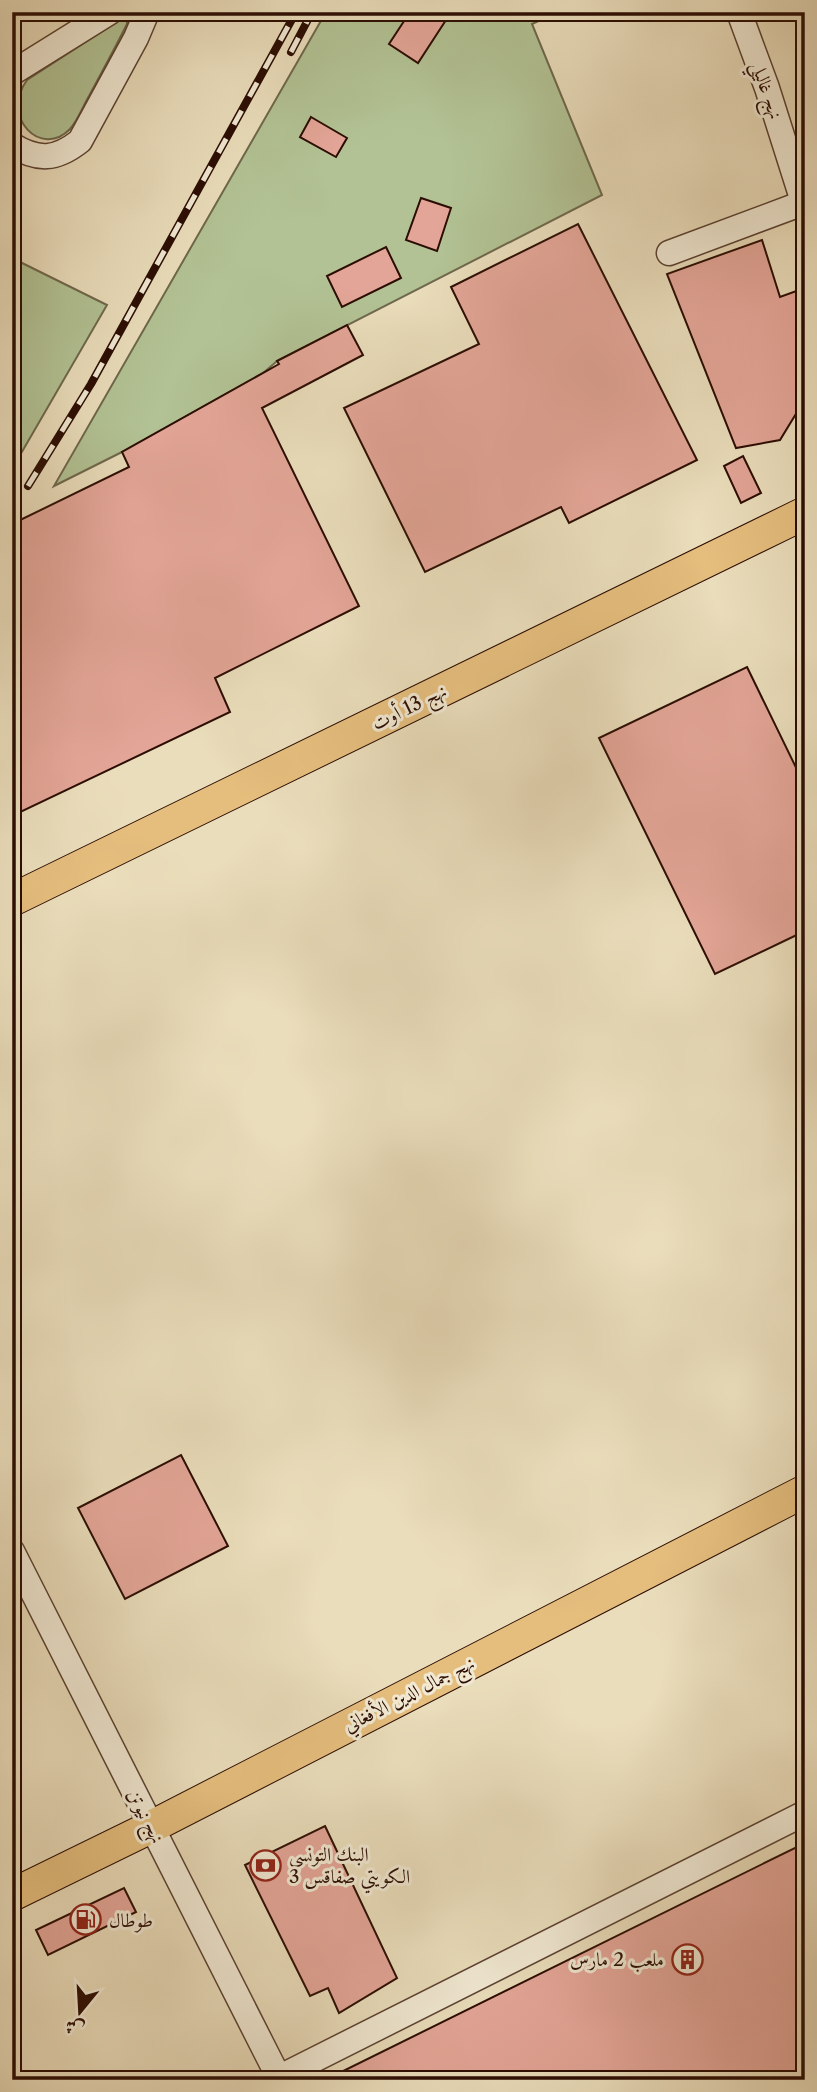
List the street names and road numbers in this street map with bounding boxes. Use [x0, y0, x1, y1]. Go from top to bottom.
street label: نهج غاليلي [740, 58, 788, 124]
street label: نهج 13 أوت [367, 678, 453, 740]
street label: نهج جمال الدين الأفغاني [339, 1649, 481, 1742]
street label: نهج نيوتن [117, 1785, 169, 1850]

